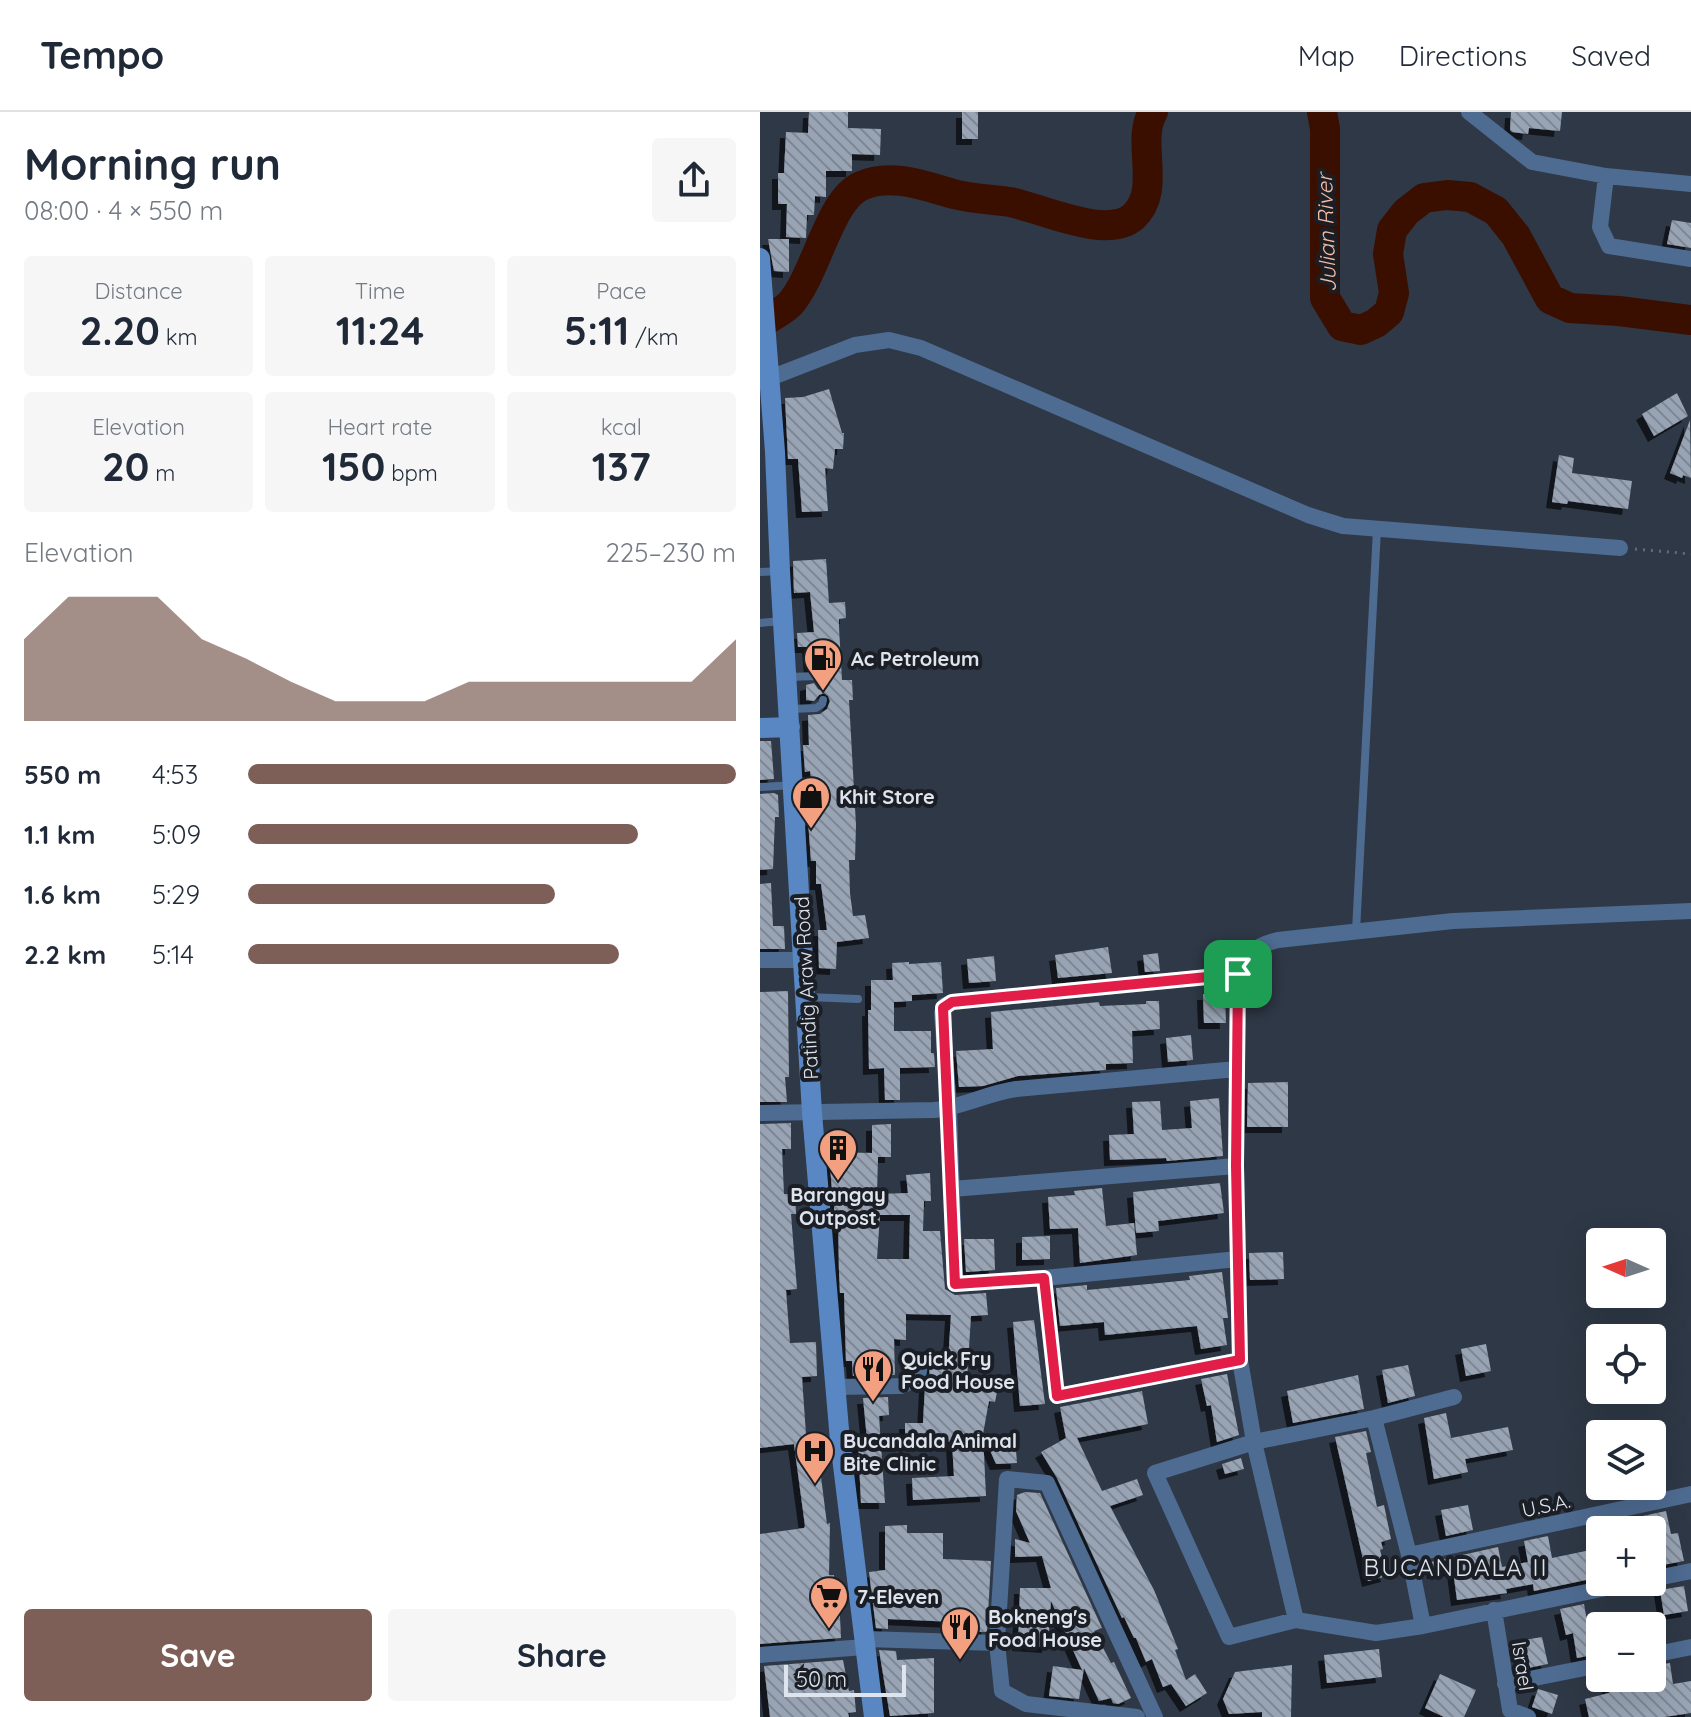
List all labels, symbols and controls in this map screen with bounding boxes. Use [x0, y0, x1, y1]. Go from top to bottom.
text: Tempo [40, 31, 164, 79]
text: Map [1298, 38, 1355, 73]
text: Directions [1399, 38, 1527, 73]
text: Saved [1571, 38, 1651, 73]
text: Morning run [24, 136, 281, 191]
button: share [652, 138, 736, 222]
water label: Julian River [1310, 171, 1342, 293]
text: 08:00 · 4 × 550 m [24, 194, 223, 227]
text: Distance [95, 277, 183, 305]
text: Time [355, 277, 405, 305]
text: Pace [596, 277, 646, 305]
text: 2.20 [80, 305, 160, 355]
text: 11:24 [336, 305, 424, 355]
text: 5:11 [564, 305, 629, 355]
text: km [160, 323, 198, 351]
text: /km [629, 323, 679, 351]
text: Elevation [92, 413, 185, 441]
text: Heart rate [328, 413, 432, 441]
text: kcal [601, 413, 642, 441]
text: 20 [102, 441, 149, 491]
text: 150 [322, 441, 385, 491]
text: 137 [592, 441, 651, 491]
text: m [149, 459, 175, 487]
text: bpm [385, 459, 438, 487]
text: Elevation [24, 536, 134, 569]
text: 225–230 m [605, 536, 736, 569]
fuel station icon: Ac Petroleum [802, 637, 844, 692]
place label: Ac Petroleum [851, 646, 980, 671]
text: 550 m [24, 758, 101, 791]
text: 4:53 [152, 758, 198, 791]
shop icon: Khit Store [790, 775, 832, 830]
place label: Khit Store [839, 784, 935, 809]
text: 1.1 km [24, 818, 95, 851]
text: 5:09 [152, 818, 201, 851]
text: 1.6 km [24, 878, 101, 911]
text: 5:29 [152, 878, 200, 911]
street label: Patindig Araw Road [789, 896, 823, 1080]
text: 2.2 km [24, 938, 106, 971]
text: 5:14 [152, 938, 194, 971]
pin [1204, 940, 1272, 1008]
icon: arrive [1216, 952, 1260, 996]
building icon: Barangay Outpost [817, 1127, 859, 1182]
place label: Barangay Outpost [790, 1182, 886, 1230]
north arrow [1586, 1228, 1666, 1308]
map controls [1586, 1228, 1666, 1692]
button: locate [1586, 1324, 1666, 1404]
place label: Quick Fry Food House [901, 1346, 1015, 1394]
restaurant icon: Quick Fry Food House [852, 1348, 894, 1403]
button: layers [1586, 1420, 1666, 1500]
place label: Bucandala Animal Bite Clinic [843, 1428, 1017, 1476]
hospital icon: Bucandala Animal Bite Clinic [794, 1430, 836, 1485]
street label: U.S.A. [1519, 1488, 1573, 1522]
button: + [1586, 1516, 1666, 1596]
district label: BUCANDALA II [1364, 1552, 1548, 1582]
supermarket icon: 7-Eleven [808, 1575, 850, 1630]
place label: 7-Eleven [857, 1584, 939, 1609]
place label: Bokneng's Food House [988, 1604, 1102, 1652]
restaurant icon: Bokneng's Food House [939, 1606, 981, 1661]
button: Save [24, 1609, 372, 1701]
button: Share [388, 1609, 736, 1701]
button: − [1586, 1612, 1666, 1692]
street label: Israel [1507, 1639, 1539, 1693]
scale bar [784, 1661, 906, 1697]
text: 50 m [796, 1665, 847, 1693]

